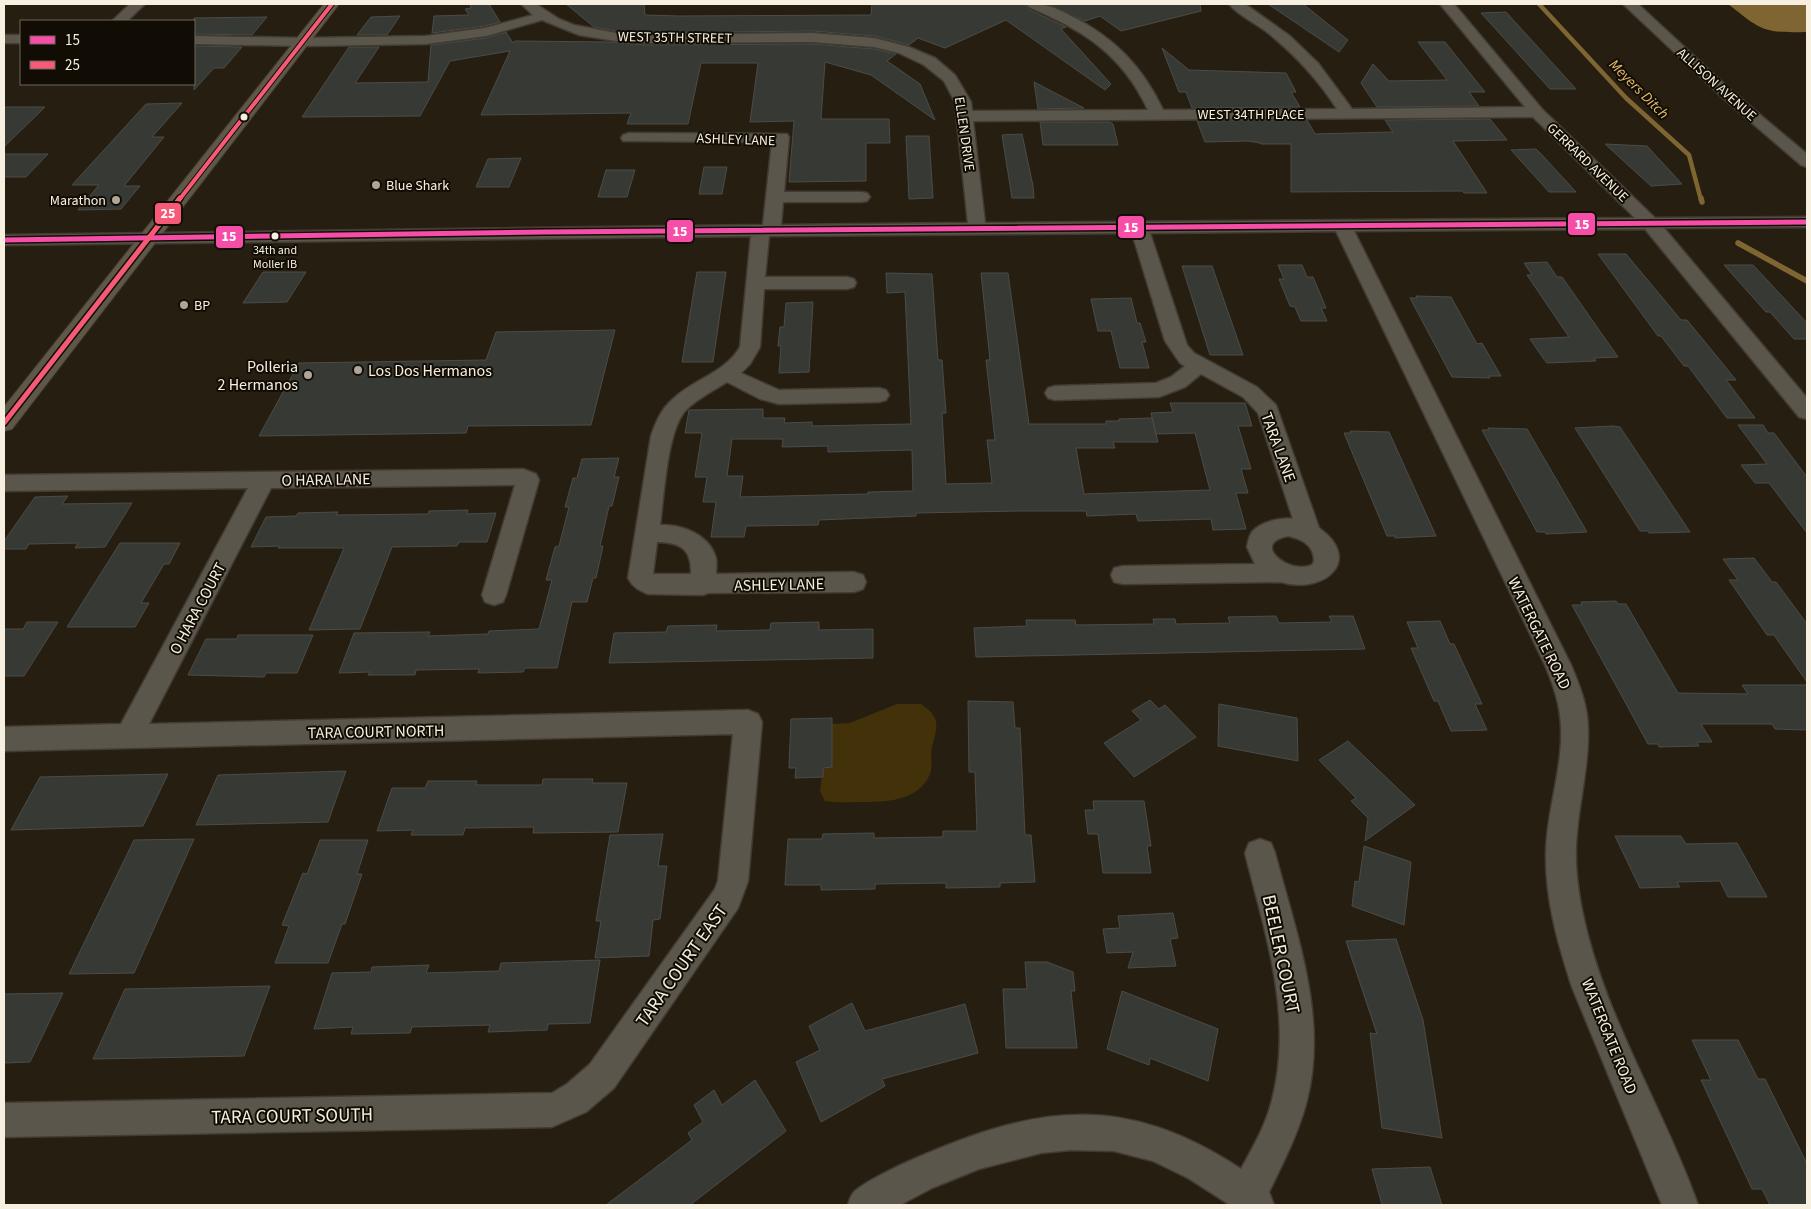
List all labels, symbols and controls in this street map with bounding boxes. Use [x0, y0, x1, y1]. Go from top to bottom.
legend [20, 20, 195, 85]
street label: WEST 35TH STREET [618, 27, 733, 49]
text: 15 [65, 30, 80, 51]
street label: ALLISON AVENUE [1672, 44, 1761, 126]
text: 25 [65, 55, 80, 76]
water label: Meyers Ditch [1604, 55, 1673, 124]
street label: ELLEN DRIVE [949, 96, 979, 173]
street label: WEST 34TH PLACE [1198, 105, 1304, 125]
unlabelled marker [239, 112, 249, 122]
street label: GERRARD AVENUE [1542, 119, 1633, 207]
street label: ASHLEY LANE [696, 129, 776, 151]
place label: Blue Shark [386, 176, 449, 196]
marker: Blue Shark [370, 179, 382, 191]
place label: Marathon [50, 191, 106, 211]
marker: Marathon [110, 194, 122, 206]
line badge: 25 [154, 202, 182, 225]
text: 25 [161, 204, 175, 224]
line badge: 15 [1567, 212, 1596, 236]
line badge: 15 [1117, 215, 1145, 239]
text: 15 [1575, 215, 1589, 235]
text: 15 [1124, 218, 1138, 238]
line badge: 15 [666, 219, 694, 243]
text: 15 [673, 222, 687, 242]
line badge: 15 [215, 225, 244, 249]
text: 15 [222, 227, 236, 247]
marker: 34th and Moller IB [270, 231, 280, 241]
place label: 34th and Moller IB [253, 242, 297, 273]
place label: BP [194, 296, 210, 316]
marker: BP [178, 299, 190, 311]
place label: Polleria 2 Hermanos [218, 356, 298, 396]
place label: Los Dos Hermanos [368, 360, 492, 382]
marker: Los Dos Hermanos [352, 364, 364, 376]
marker: Polleria 2 Hermanos [302, 369, 314, 381]
street label: TARA LANE [1255, 409, 1301, 485]
street label: O HARA LANE [281, 468, 371, 492]
street label: O HARA COURT [164, 558, 231, 658]
street label: ASHLEY LANE [734, 573, 824, 597]
street label: WATERGATE ROAD [1502, 574, 1576, 693]
street label: TARA COURT NORTH [307, 720, 445, 744]
street label: BEELER COURT [1255, 892, 1306, 1016]
street label: TARA COURT EAST [630, 899, 735, 1033]
street label: WATERGATE ROAD [1576, 975, 1642, 1097]
street label: TARA COURT SOUTH [211, 1102, 373, 1131]

